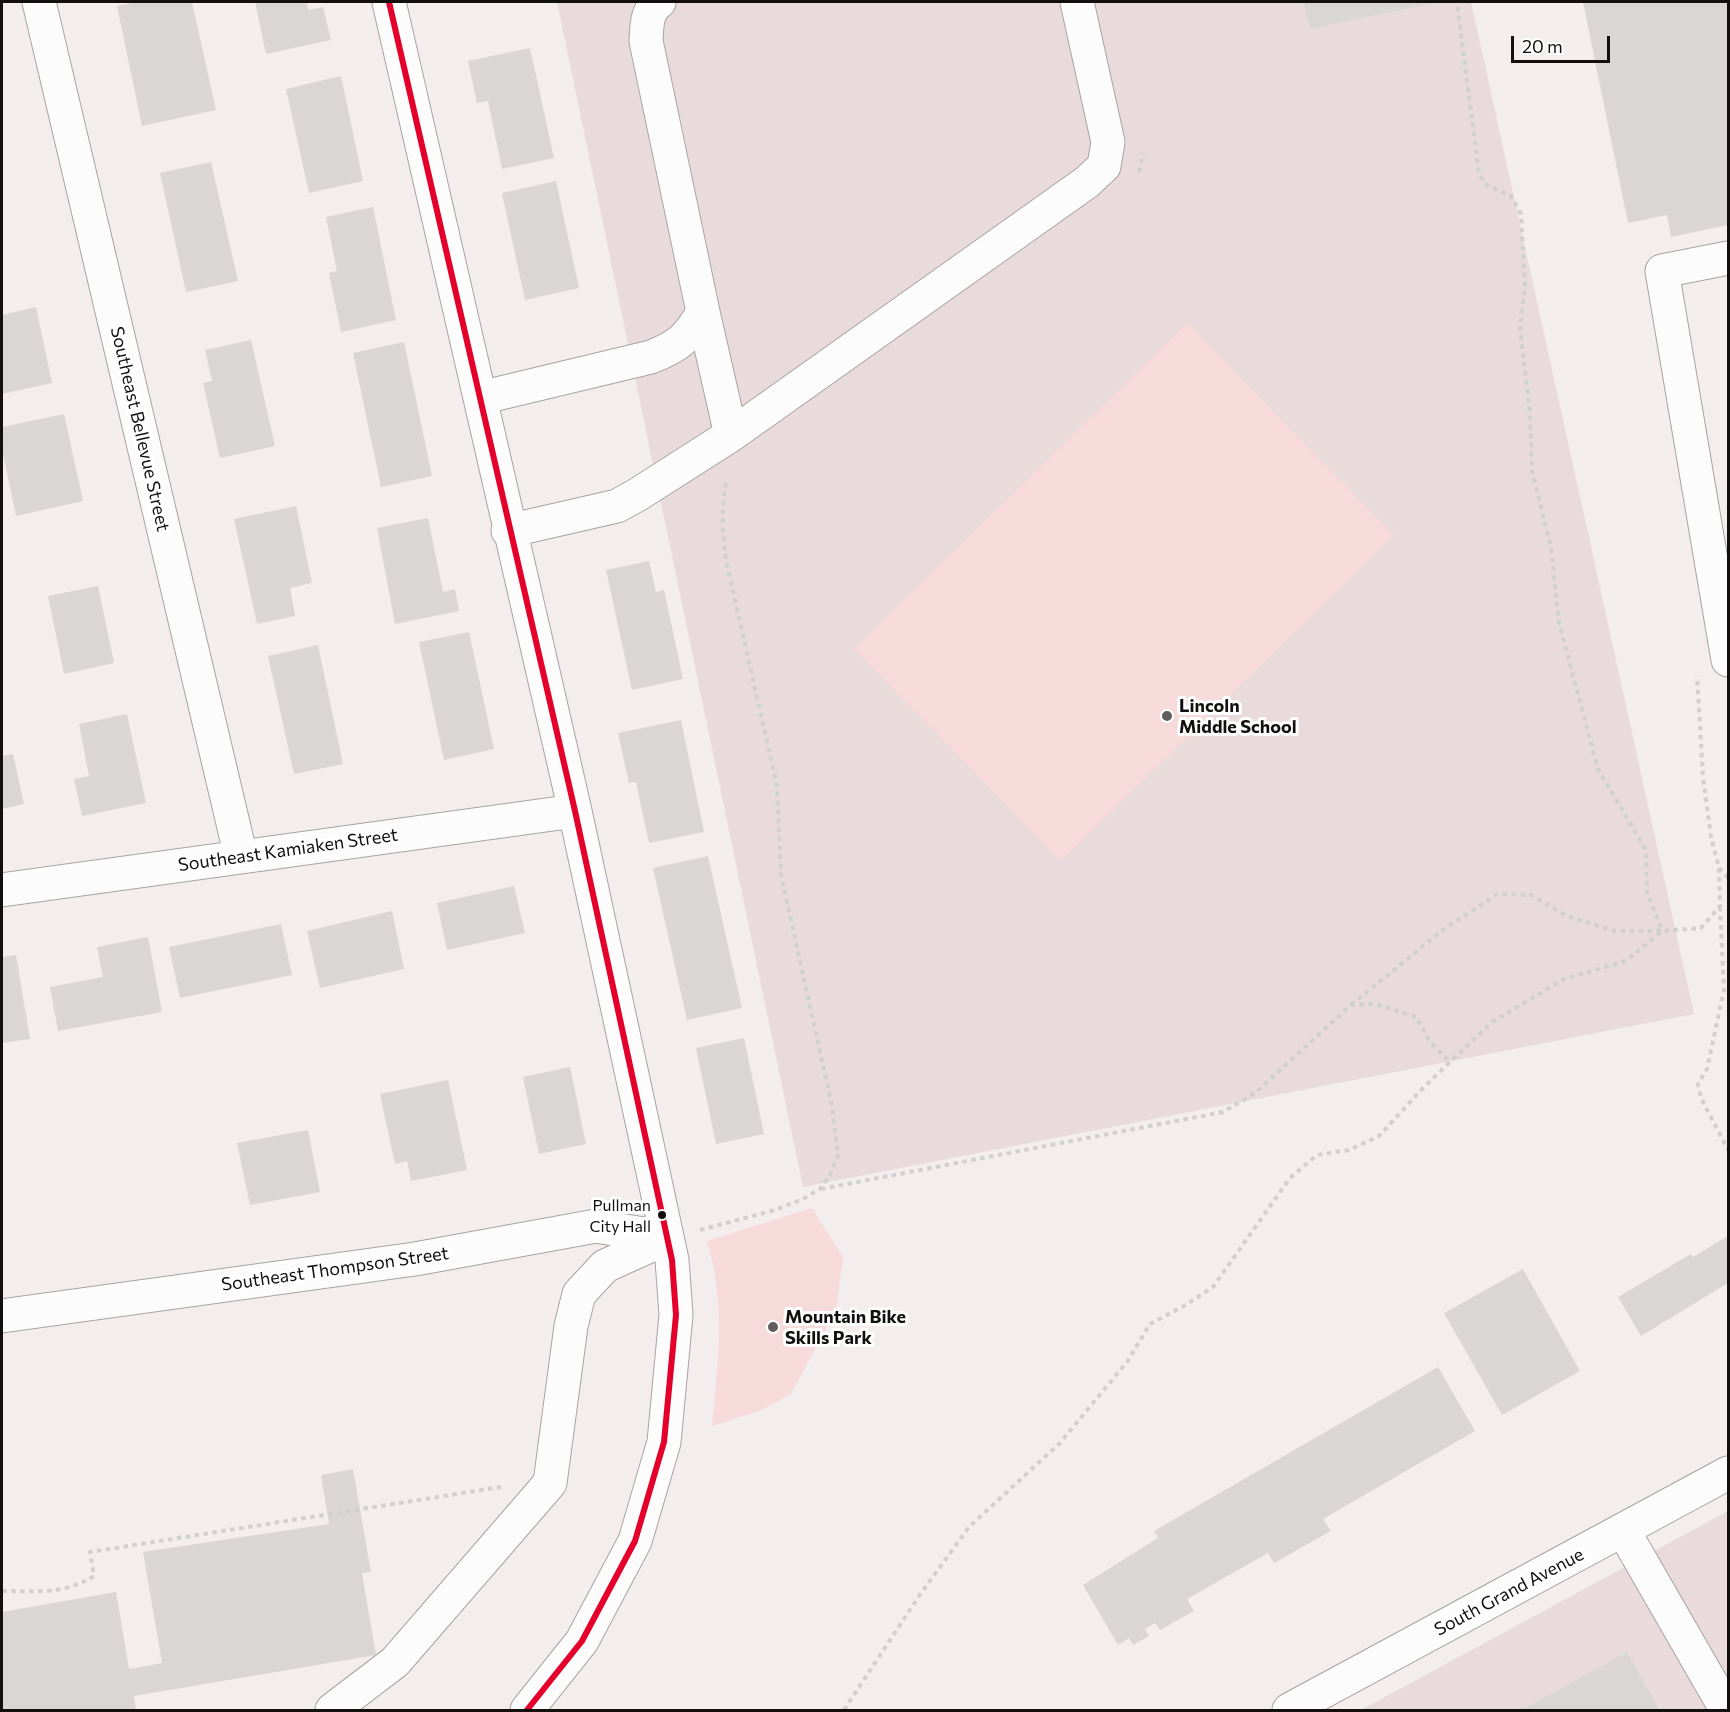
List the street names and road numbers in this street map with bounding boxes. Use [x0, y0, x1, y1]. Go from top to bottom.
street label: Southeast Bellevue Street [106, 324, 174, 534]
street label: Southeast Kamiaken Street [177, 824, 399, 876]
street label: Southeast Thompson Street [220, 1242, 450, 1296]
street label: South Grand Avenue [1431, 1543, 1587, 1641]

